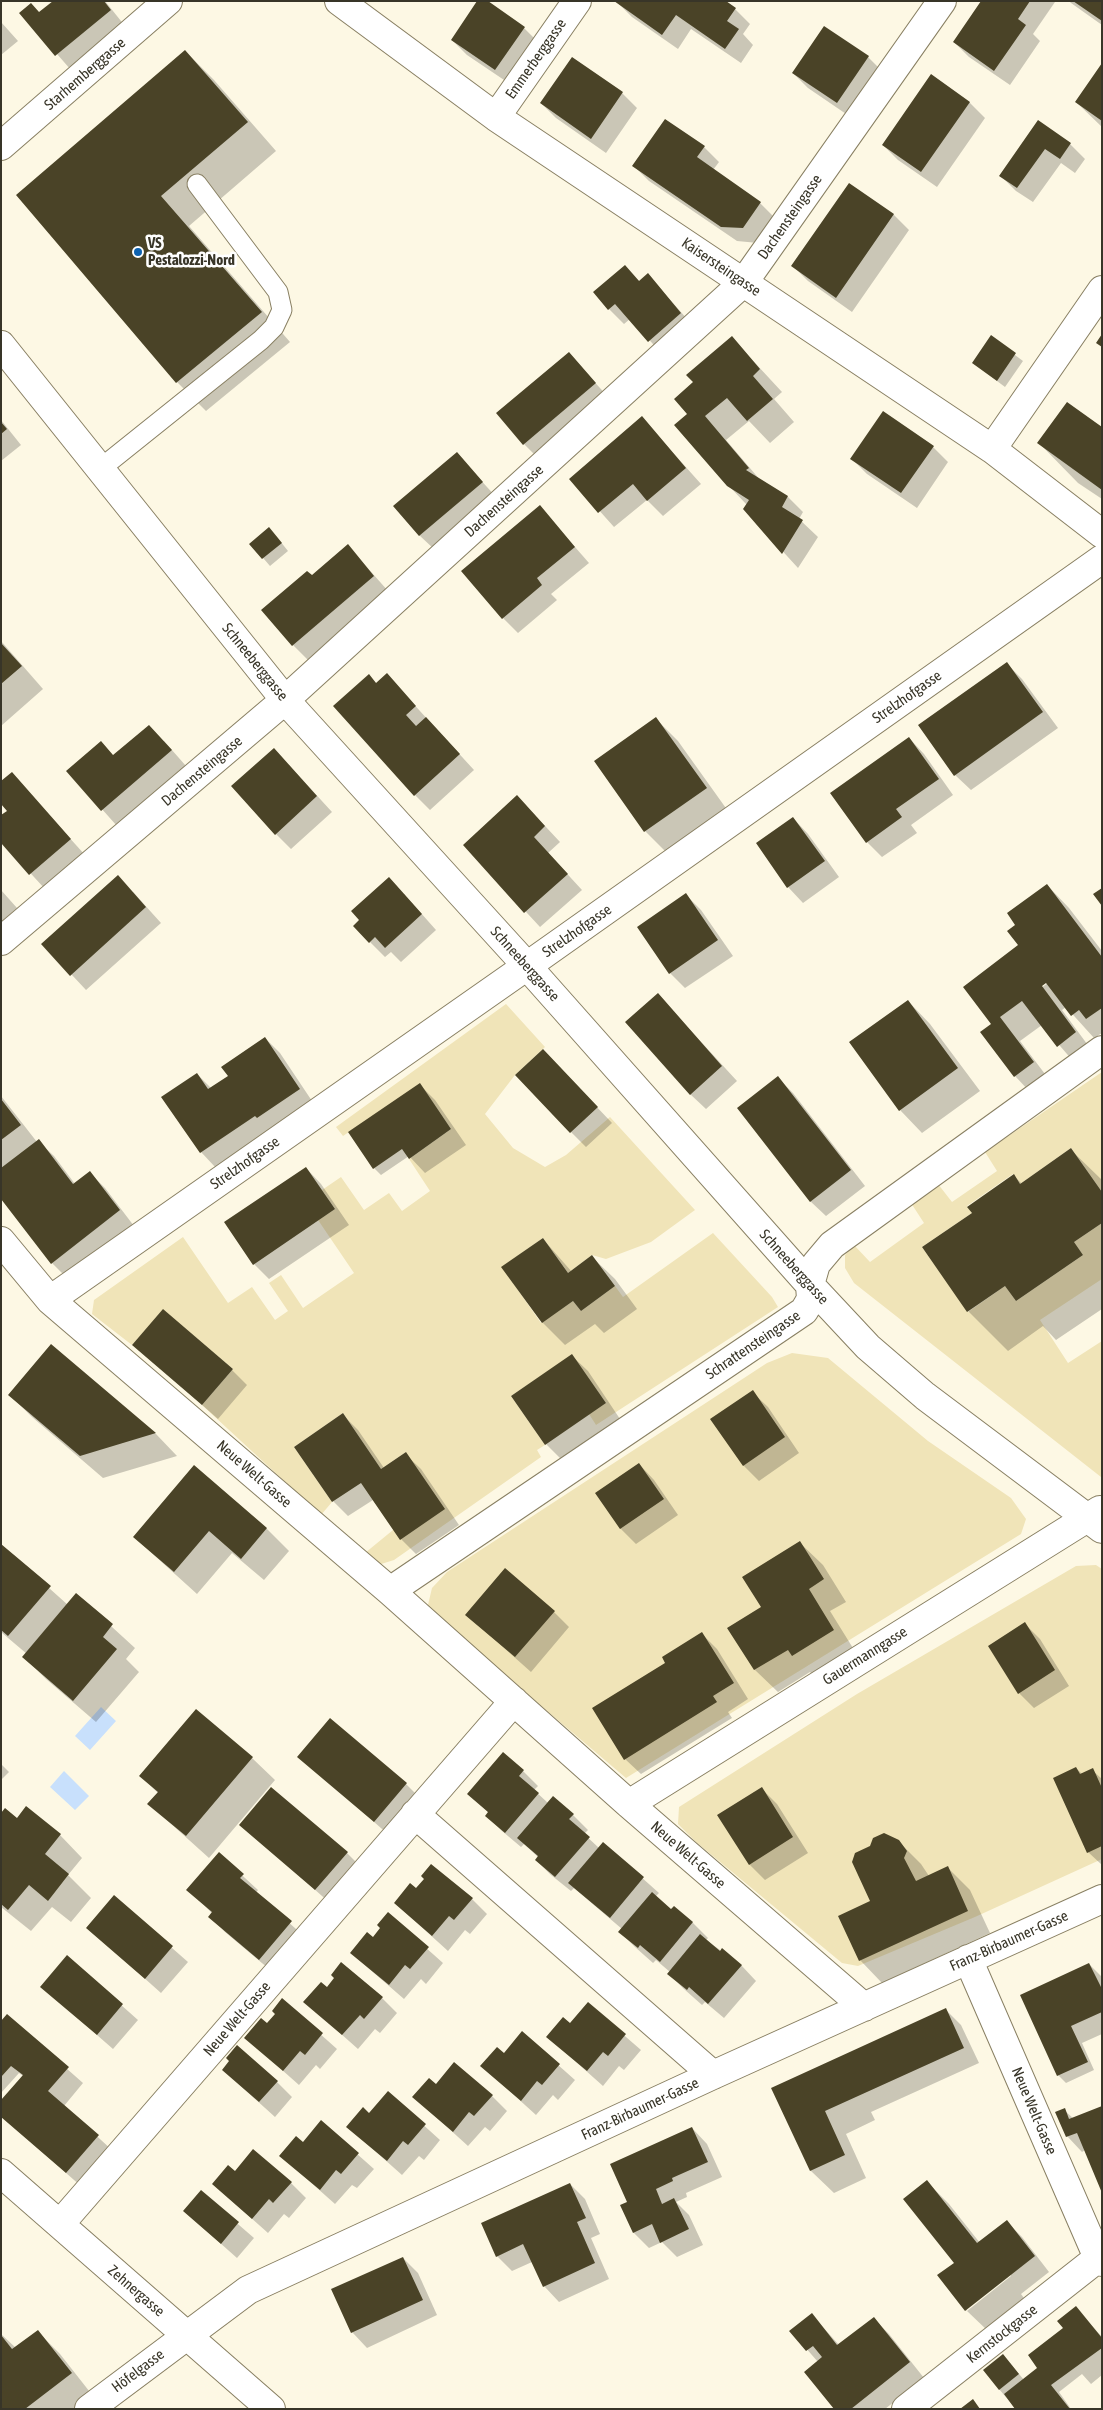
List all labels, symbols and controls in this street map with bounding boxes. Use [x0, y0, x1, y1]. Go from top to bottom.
street label: Emmerberggasse [502, 15, 570, 103]
street label: Starhemberggasse [41, 34, 129, 114]
street label: Dachensteingasse [754, 171, 826, 263]
place label: VS Pestalozzi-Nord [148, 234, 235, 269]
street label: Kaisersteingasse [678, 234, 764, 300]
marker: VS Pestalozzi-Nord [132, 246, 144, 258]
street label: Dachensteingasse [461, 461, 547, 541]
street label: Schneeberggasse [218, 620, 292, 704]
street label: Strelzhofgasse [869, 667, 945, 727]
street label: Dachensteingasse [158, 732, 246, 810]
street label: Strelzhofgasse [539, 901, 615, 961]
street label: Schneeberggasse [487, 923, 563, 1005]
street label: Strelzhofgasse [207, 1133, 283, 1193]
street label: Schneeberggasse [756, 1226, 832, 1308]
street label: Schrattensteingasse [702, 1307, 804, 1383]
street label: Neue Welt-Gasse [213, 1437, 295, 1511]
street label: Gauermanngasse [819, 1623, 911, 1689]
street label: Neue Welt-Gasse [647, 1818, 729, 1892]
street label: Franz-Birbaumer-Gasse [947, 1907, 1071, 1975]
street label: Neue Welt-Gasse [200, 1978, 274, 2060]
street label: Neue Welt-Gasse [1007, 2065, 1061, 2157]
street label: Franz-Birbaumer-Gasse [578, 2074, 702, 2144]
street label: Zehnergasse [104, 2261, 168, 2321]
street label: Kernstockgasse [963, 2301, 1041, 2367]
street label: Höfelgasse [108, 2345, 168, 2397]

